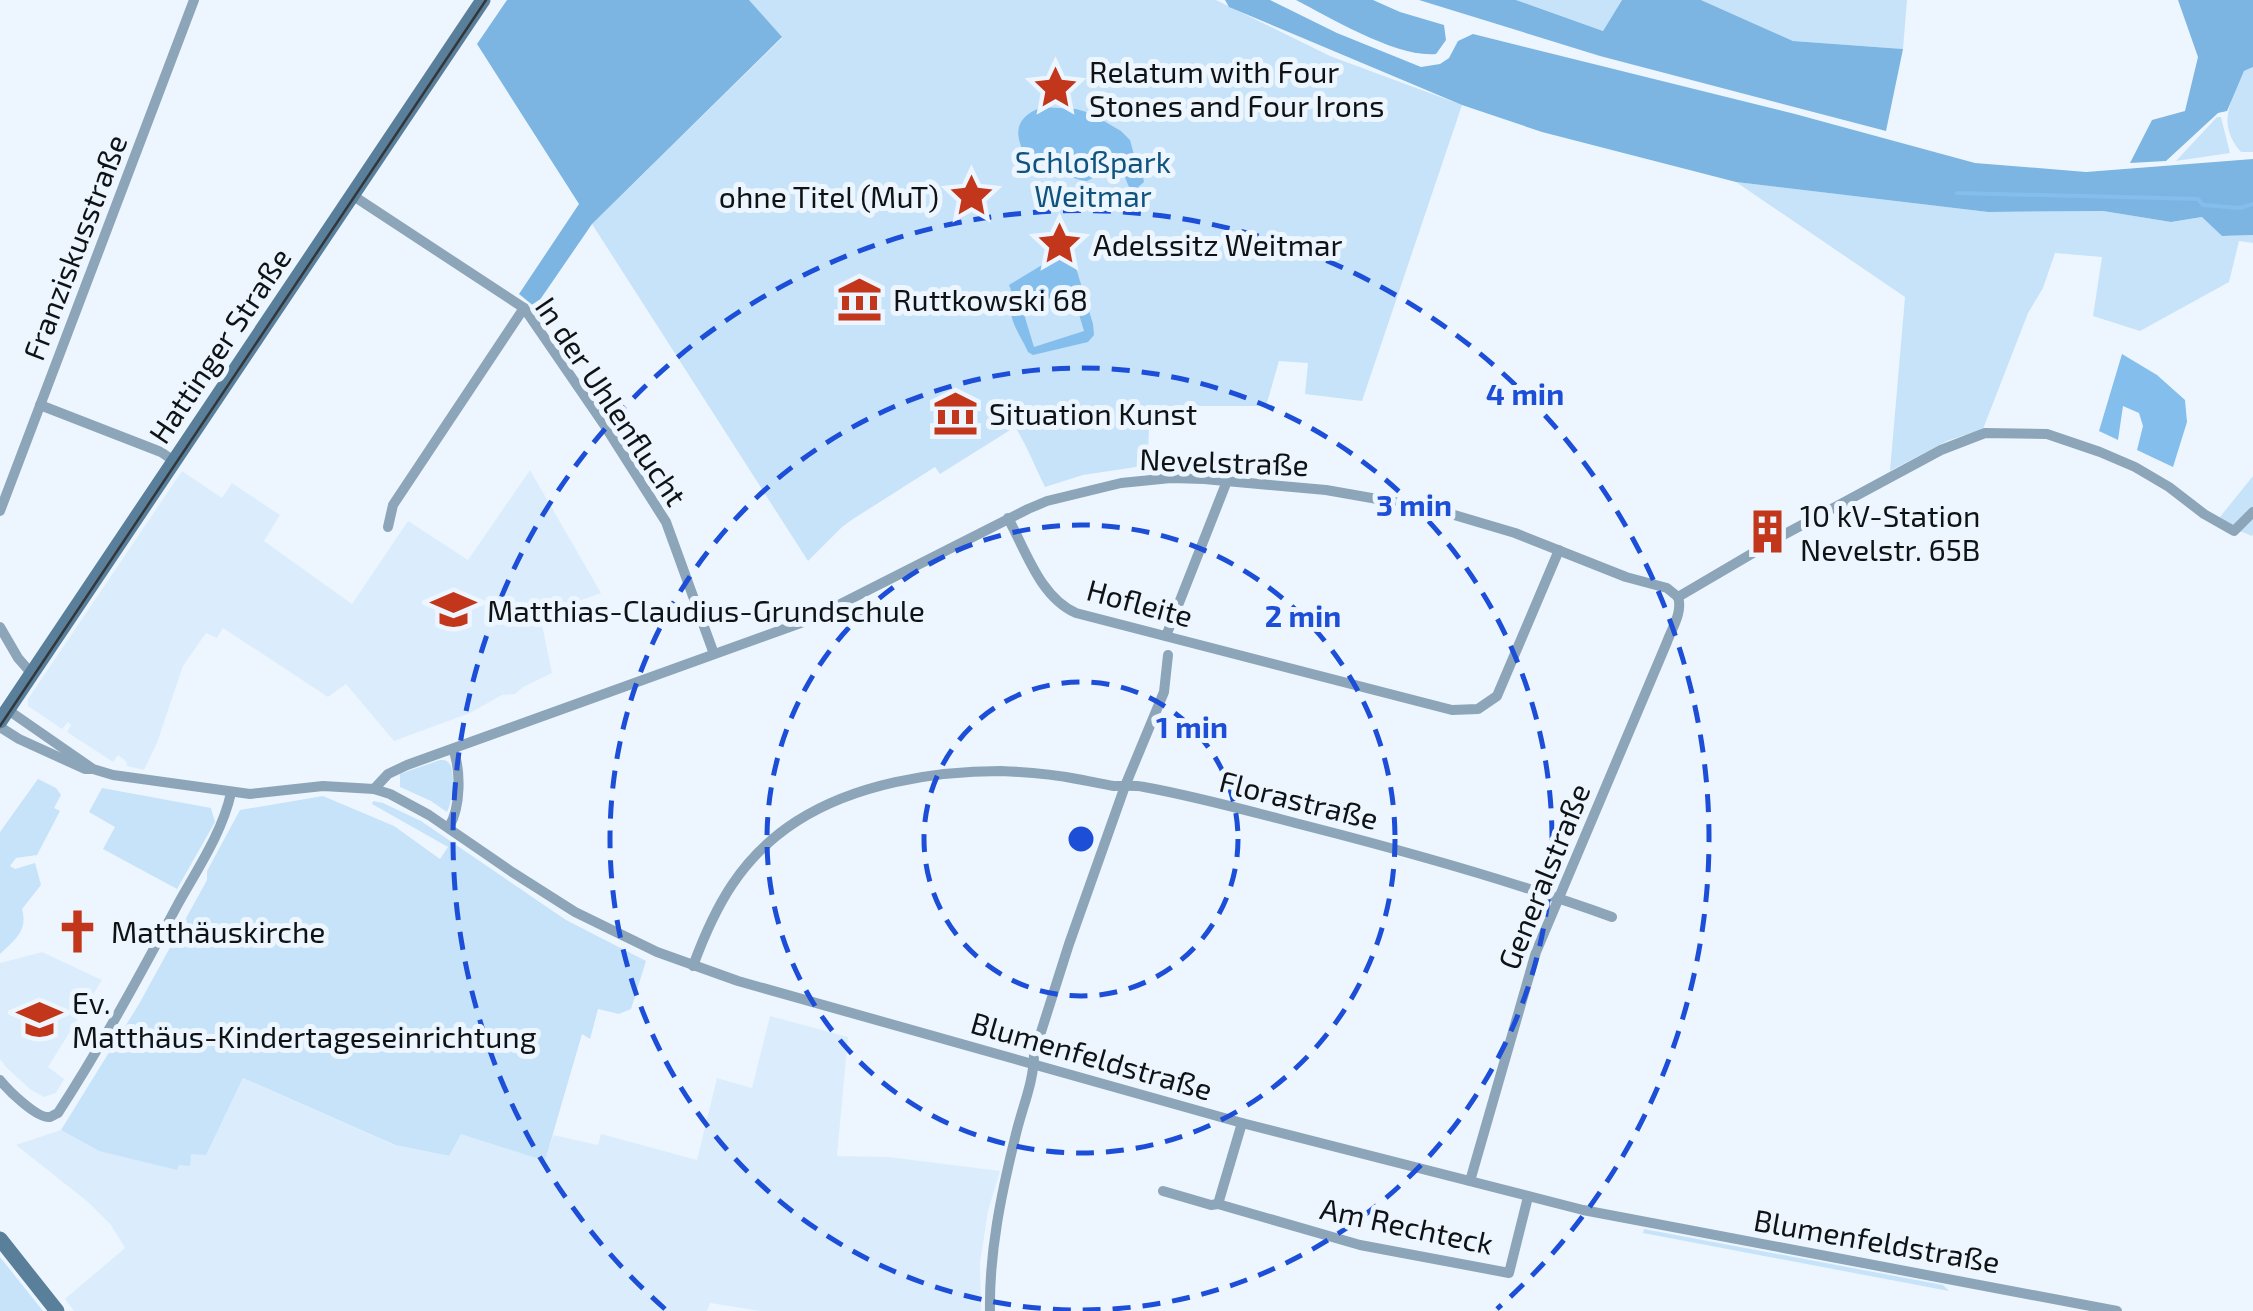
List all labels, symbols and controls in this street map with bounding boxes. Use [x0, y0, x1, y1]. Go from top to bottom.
place label: Relatum with Four Stones and Four Irons [1089, 53, 1385, 123]
place icon: Relatum with Four Stones and Four Irons [1032, 64, 1080, 112]
street label: Franziskusstraße [14, 129, 134, 365]
park label: Schloßpark Weitmar [1015, 143, 1171, 213]
place icon: ohne Titel (MuT) [948, 172, 996, 220]
place label: ohne Titel (MuT) [719, 178, 939, 214]
place icon: Adelssitz Weitmar [1036, 220, 1084, 268]
place label: Adelssitz Weitmar [1093, 226, 1342, 262]
street label: Hattinger Straße [140, 240, 298, 450]
museum icon: Ruttkowski 68 [836, 275, 884, 323]
place label: Ruttkowski 68 [893, 281, 1088, 317]
street label: In der Uhlenflucht [529, 290, 695, 512]
text: 4 min [1486, 375, 1564, 411]
museum icon: Situation Kunst [932, 389, 980, 437]
place label: Situation Kunst [989, 395, 1197, 431]
street label: Nevelstraße [1139, 440, 1309, 482]
text: 3 min [1376, 486, 1452, 522]
place label: 10 kV-Station Nevelstr. 65B [1800, 497, 1980, 567]
building icon: 10 kV-Station Nevelstr. 65B [1743, 508, 1791, 556]
street label: Hofleite [1083, 571, 1197, 633]
school or university icon: Matthias-Claudius-Grundschule [430, 586, 478, 634]
place label: Matthias-Claudius-Grundschule [487, 592, 925, 628]
text: 2 min [1265, 597, 1341, 633]
text: 1 min [1156, 708, 1228, 744]
street label: Florastraße [1216, 762, 1382, 836]
street label: Generalstraße [1489, 778, 1597, 974]
centre of rings [1063, 821, 1099, 857]
church icon: Matthäuskirche [54, 907, 102, 955]
place label: Matthäuskirche [111, 913, 325, 949]
place label: Ev. Matthäus-Kindertageseinrichtung [72, 984, 537, 1054]
school or university icon: Ev. Matthäus-Kindertageseinrichtung [15, 995, 63, 1043]
street label: Blumenfeldstraße [967, 1003, 1217, 1107]
street label: Am Rechteck [1317, 1189, 1497, 1261]
street label: Blumenfeldstraße [1751, 1201, 2003, 1279]

